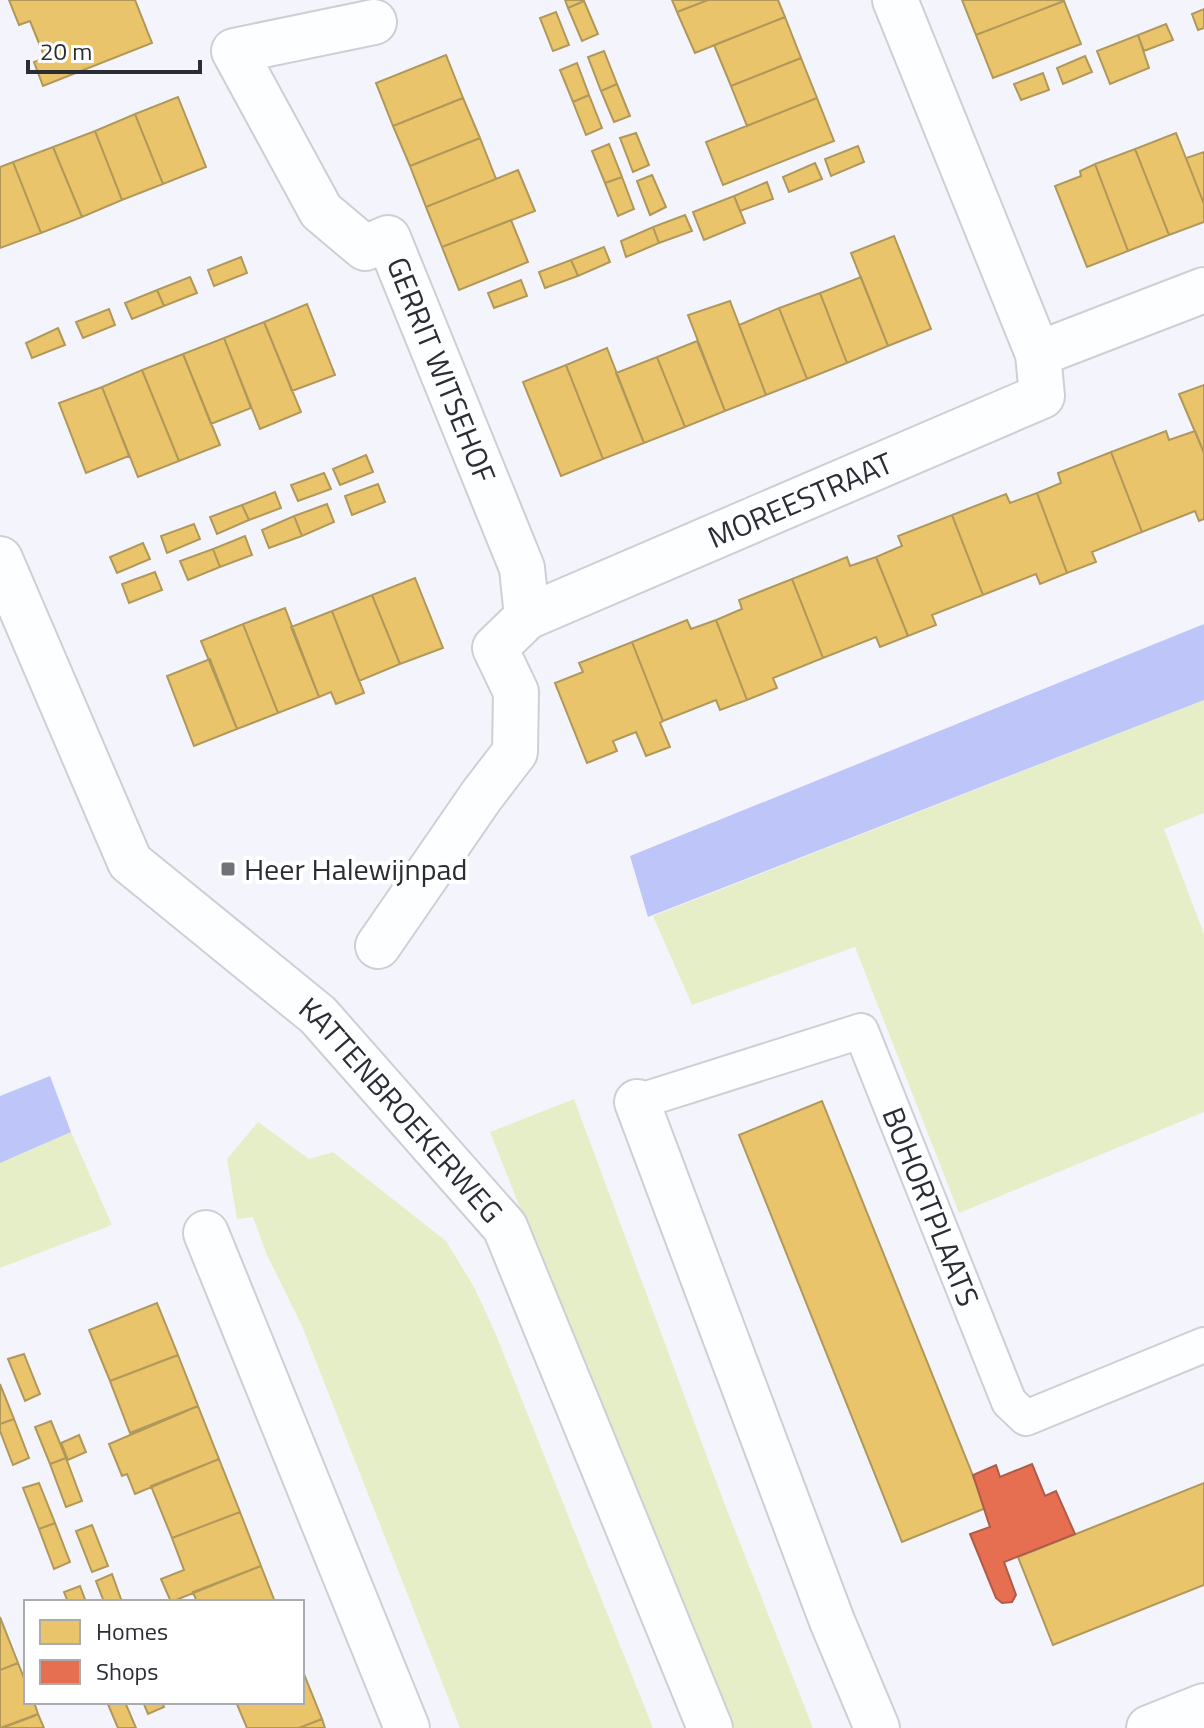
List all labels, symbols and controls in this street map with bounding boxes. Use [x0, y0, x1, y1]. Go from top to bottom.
scale bar [28, 24, 200, 74]
text: 20 m [40, 33, 92, 69]
street label: GERRIT WITSEHOF [375, 250, 508, 490]
street label: MOREESTRAAT [700, 440, 900, 560]
place label: Heer Halewijnpad [244, 846, 467, 892]
marker: Heer Halewijnpad [219, 860, 237, 878]
street label: KATTENBROEKERWEG [289, 985, 514, 1233]
street label: BOHORTPLAATS [871, 1100, 991, 1313]
legend [24, 1600, 304, 1704]
text: Homes [96, 1613, 168, 1649]
text: Shops [96, 1653, 158, 1689]

